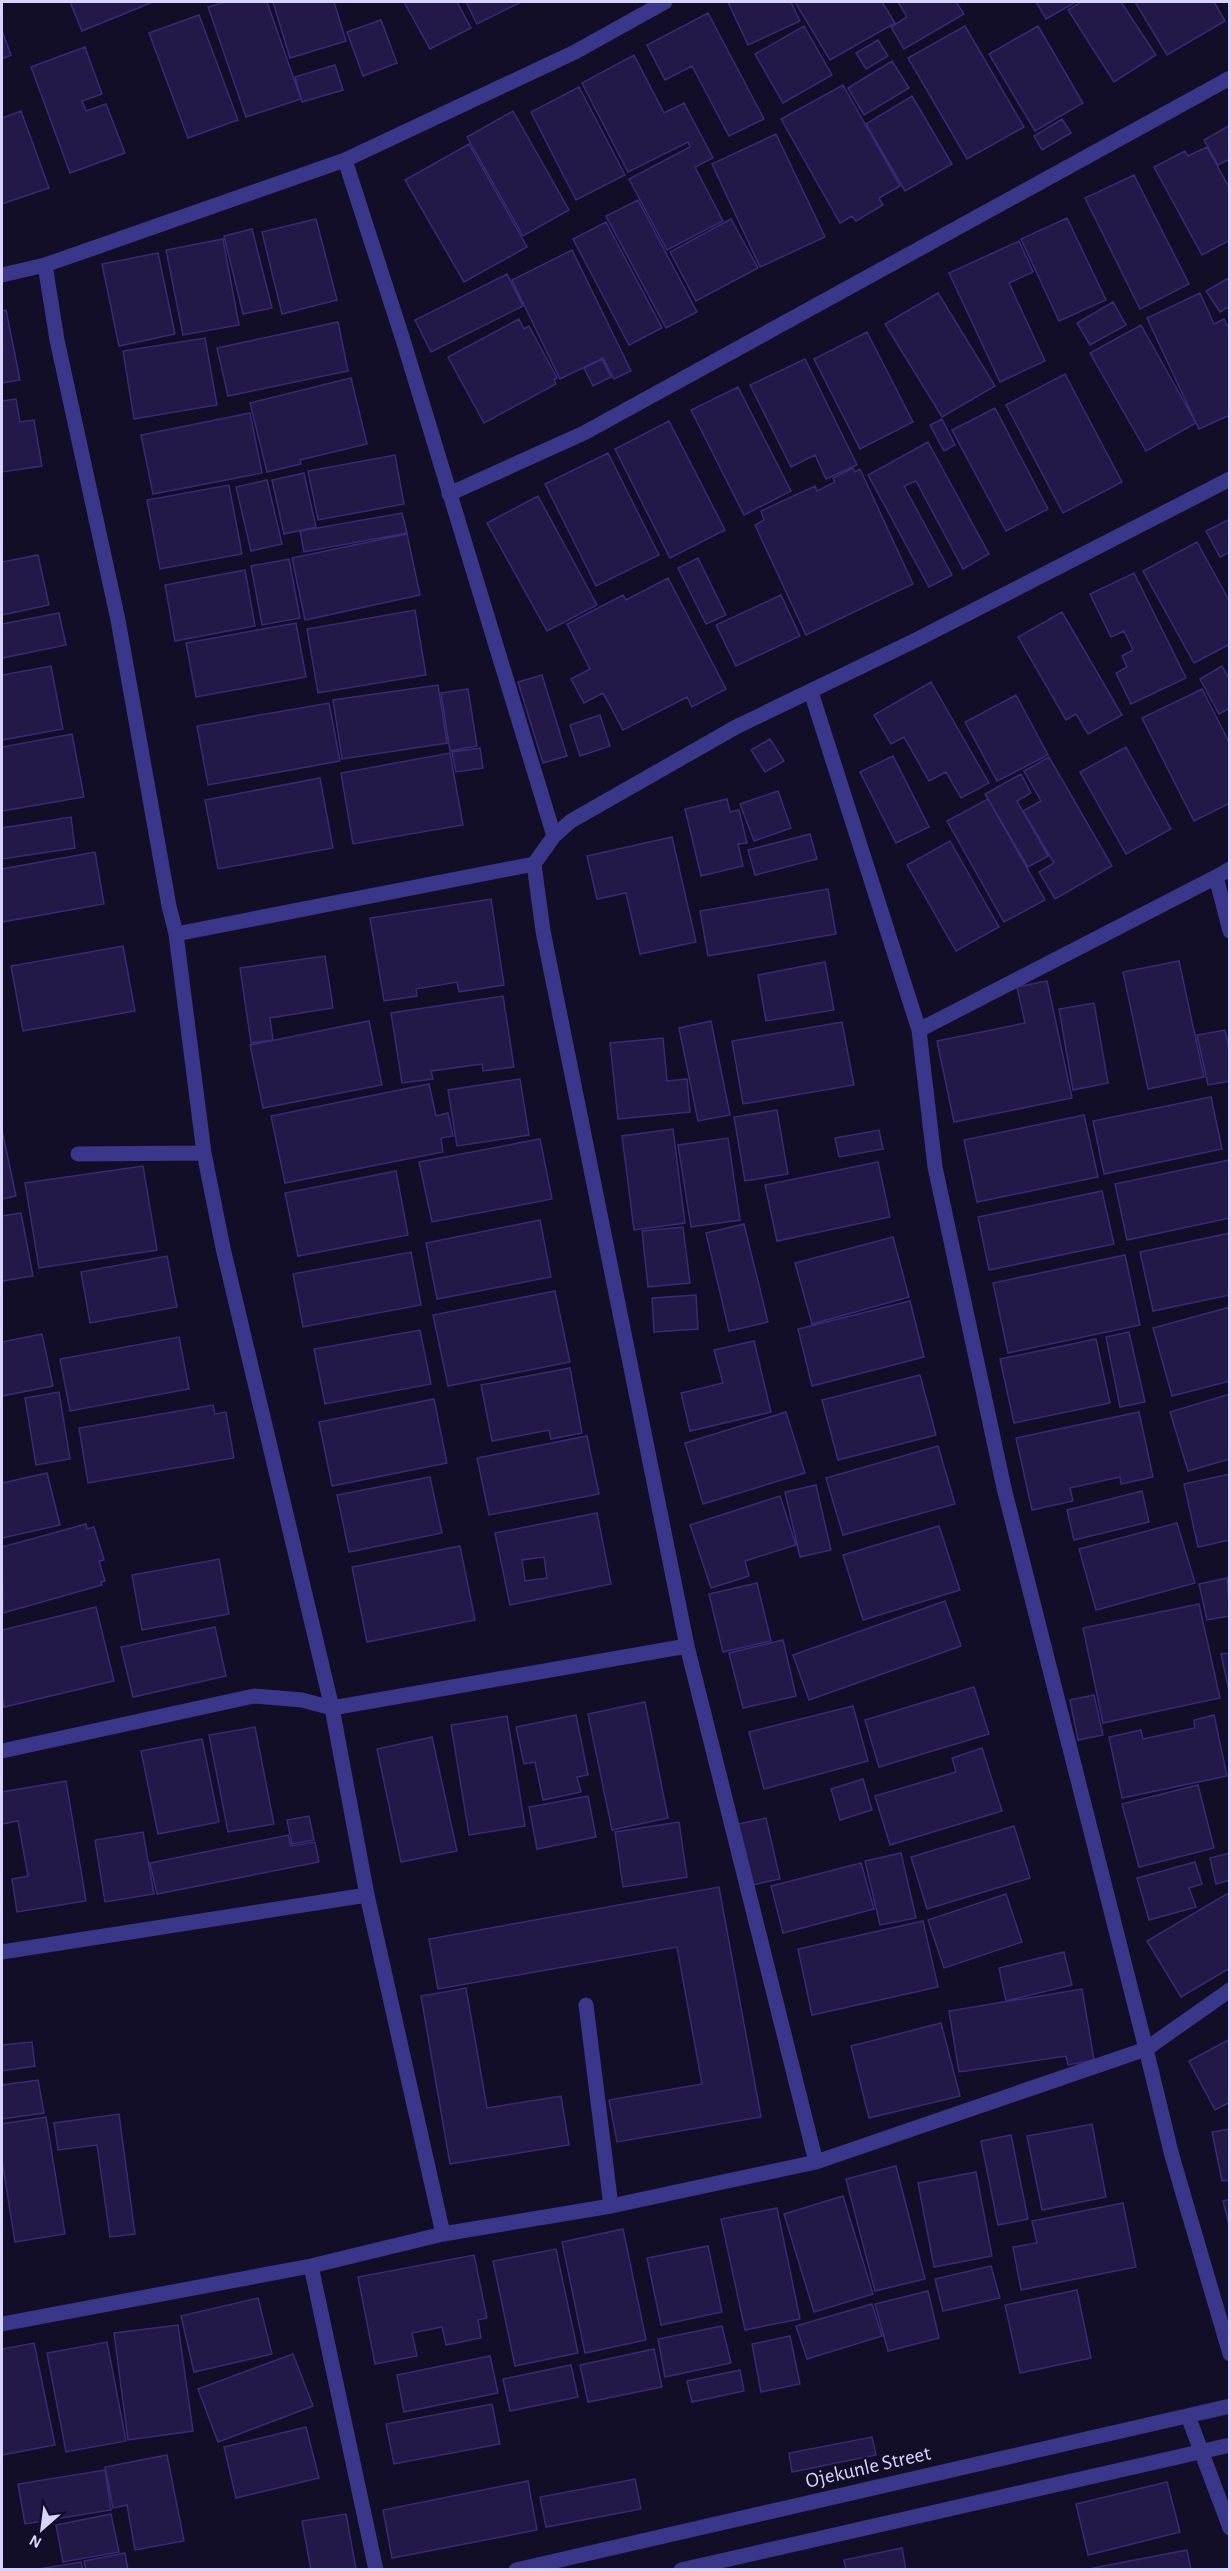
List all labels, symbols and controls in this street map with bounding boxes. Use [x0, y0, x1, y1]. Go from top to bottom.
street label: Ojekunle Street [803, 2442, 933, 2492]
north arrow [12, 2499, 72, 2559]
text: N [27, 2532, 44, 2551]

